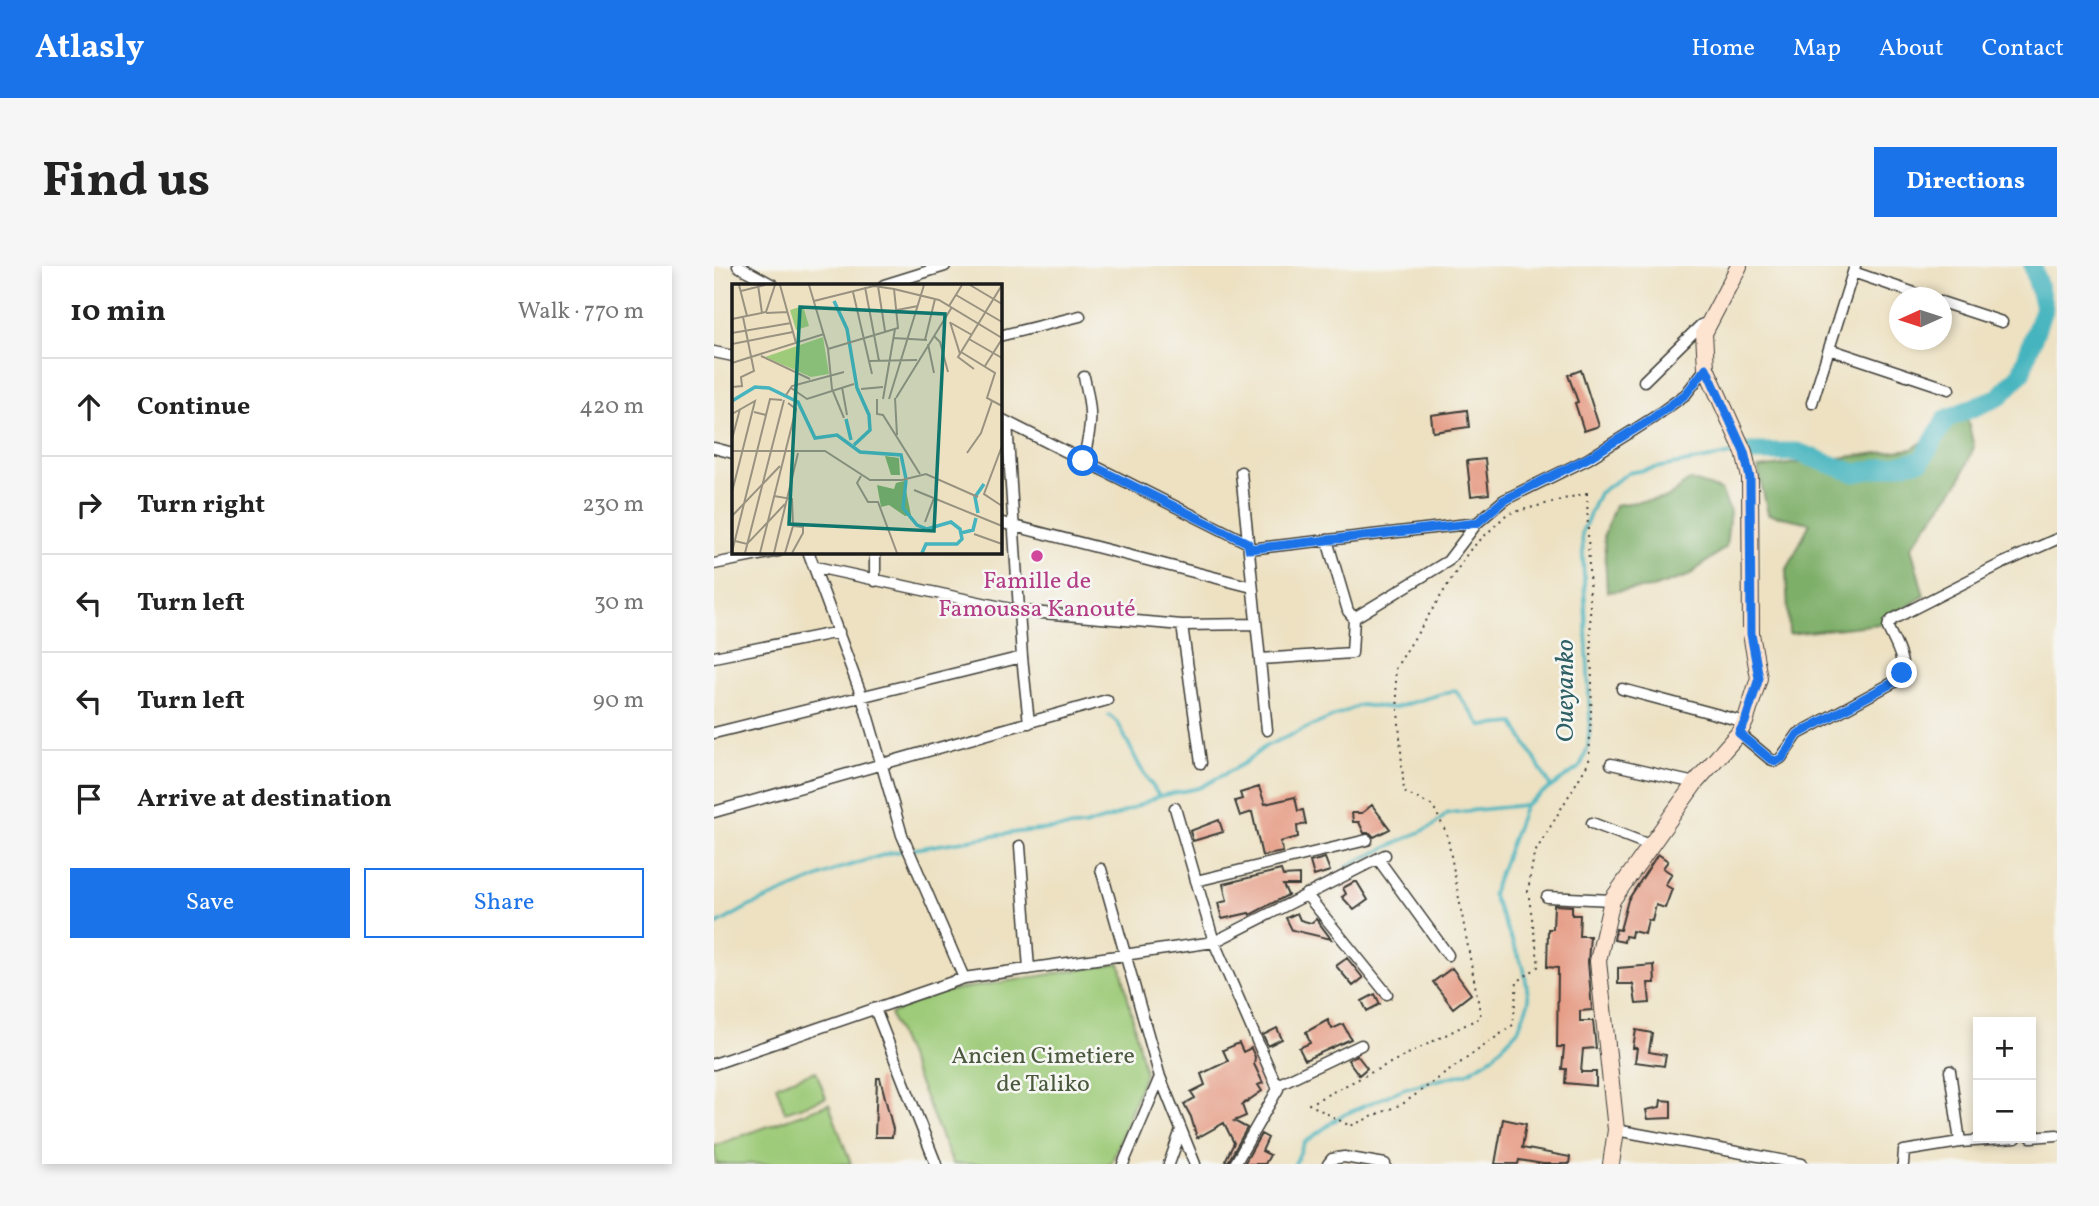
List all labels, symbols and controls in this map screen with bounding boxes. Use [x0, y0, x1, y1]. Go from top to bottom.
text: Atlasly [35, 26, 144, 72]
text: Home [1691, 32, 1755, 66]
text: Map [1793, 32, 1841, 66]
text: About [1879, 32, 1944, 66]
text: Contact [1982, 32, 2064, 66]
button: Directions [1874, 147, 2057, 217]
text: Find us [42, 148, 210, 217]
inset map [732, 284, 1001, 553]
north arrow [1889, 287, 1952, 350]
text: 10 min [70, 291, 166, 333]
text: Walk · 770 m [518, 296, 644, 328]
icon: ahead [70, 388, 108, 426]
text: Continue [137, 389, 250, 425]
text: 420 m [579, 391, 644, 423]
route start [1067, 445, 1098, 476]
icon: right [70, 486, 108, 524]
text: Turn right [137, 487, 265, 523]
text: 230 m [582, 489, 644, 521]
marker: Famille de Famoussa Kanouté [1029, 548, 1045, 564]
place label: Famille de Famoussa Kanouté [938, 565, 1136, 627]
icon: left [70, 584, 108, 622]
text: Turn left [137, 585, 245, 621]
text: 30 m [594, 587, 644, 619]
water label: Oueyanko [1548, 639, 1584, 743]
route end [1886, 657, 1917, 688]
icon: left [70, 682, 108, 720]
text: Turn left [137, 683, 245, 719]
text: 90 m [593, 685, 644, 717]
icon: arrive [70, 780, 108, 818]
text: Arrive at destination [137, 781, 392, 817]
button: Save [70, 868, 350, 938]
button: Share [364, 868, 644, 938]
map controls [1973, 1017, 2036, 1143]
button: + [1973, 1017, 2036, 1080]
park label: Ancien Cimetiere de Taliko [951, 1040, 1135, 1102]
button: − [1973, 1080, 2036, 1143]

